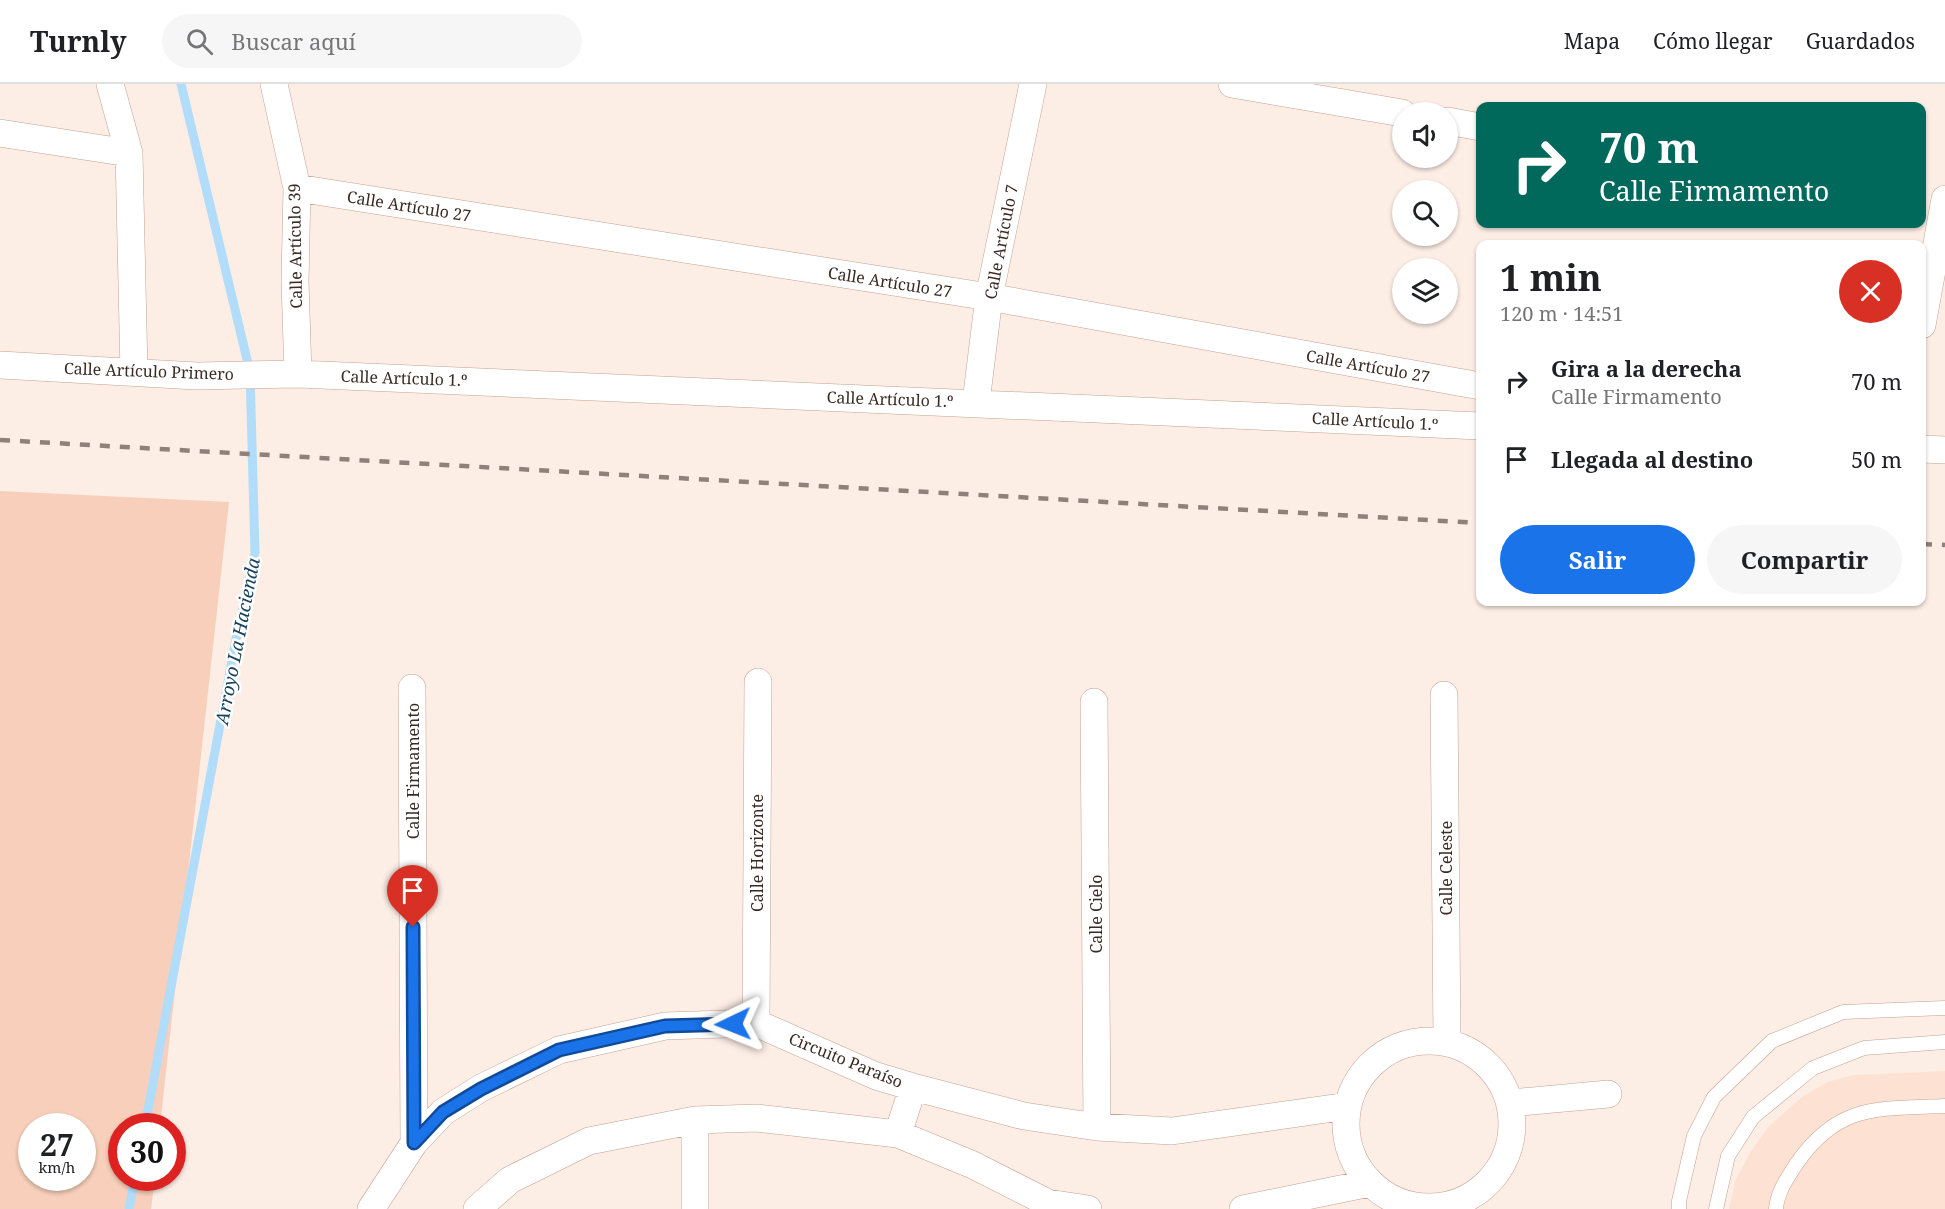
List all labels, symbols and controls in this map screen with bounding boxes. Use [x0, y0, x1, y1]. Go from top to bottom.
search box [162, 14, 582, 68]
text: Turnly [30, 22, 126, 60]
icon: search [183, 25, 216, 58]
text: Buscar aquí [231, 26, 356, 56]
text: Mapa [1564, 27, 1620, 55]
text: Cómo llegar [1653, 27, 1773, 55]
text: Guardados [1806, 27, 1915, 55]
map controls [1392, 102, 1458, 324]
button: sound [1392, 102, 1458, 168]
text: 70 m [1599, 118, 1699, 175]
icon: right [1500, 126, 1578, 204]
text: Calle Firmamento [1599, 172, 1829, 209]
button: search [1392, 180, 1458, 246]
street label: Calle Artículo 39 [283, 183, 307, 309]
street label: Calle Artículo 7 [979, 183, 1023, 301]
street label: Calle Artículo 27 [345, 185, 473, 227]
text: 1 min [1500, 253, 1602, 302]
button: layers [1392, 258, 1458, 324]
button: close [1839, 260, 1902, 323]
street label: Calle Artículo 27 [826, 261, 954, 303]
text: 120 m · 14:51 [1500, 300, 1623, 327]
street label: Calle Artículo 27 [1304, 344, 1432, 388]
text: Gira a la derecha [1551, 353, 1742, 383]
street label: Calle Artículo Primero [64, 357, 234, 385]
street label: Calle Artículo 1.º [340, 365, 468, 391]
icon: right [1500, 365, 1533, 398]
text: 70 m [1851, 366, 1902, 396]
text: Calle Firmamento [1551, 383, 1722, 410]
street label: Calle Artículo 1.º [826, 386, 954, 412]
street label: Calle Artículo 1.º [1311, 407, 1439, 435]
icon: arrive [1500, 443, 1533, 476]
text: Llegada al destino [1551, 444, 1753, 474]
text: 50 m [1851, 444, 1902, 474]
button: Salir [1500, 525, 1695, 594]
button: Compartir [1707, 525, 1902, 594]
water label: Arroyo La Hacienda [209, 555, 265, 728]
street label: Calle Firmamento [402, 703, 424, 839]
street label: Calle Horizonte [746, 794, 768, 912]
street label: Calle Celeste [1435, 821, 1457, 915]
pin [387, 865, 438, 927]
icon: arrive [396, 874, 429, 907]
street label: Calle Cielo [1085, 874, 1107, 954]
position arrow [701, 992, 765, 1056]
street label: Circuito Paraíso [786, 1027, 906, 1093]
speed limit sign: 30 [108, 1113, 186, 1191]
text: 27 [40, 1124, 74, 1165]
text: km/h [39, 1157, 75, 1177]

